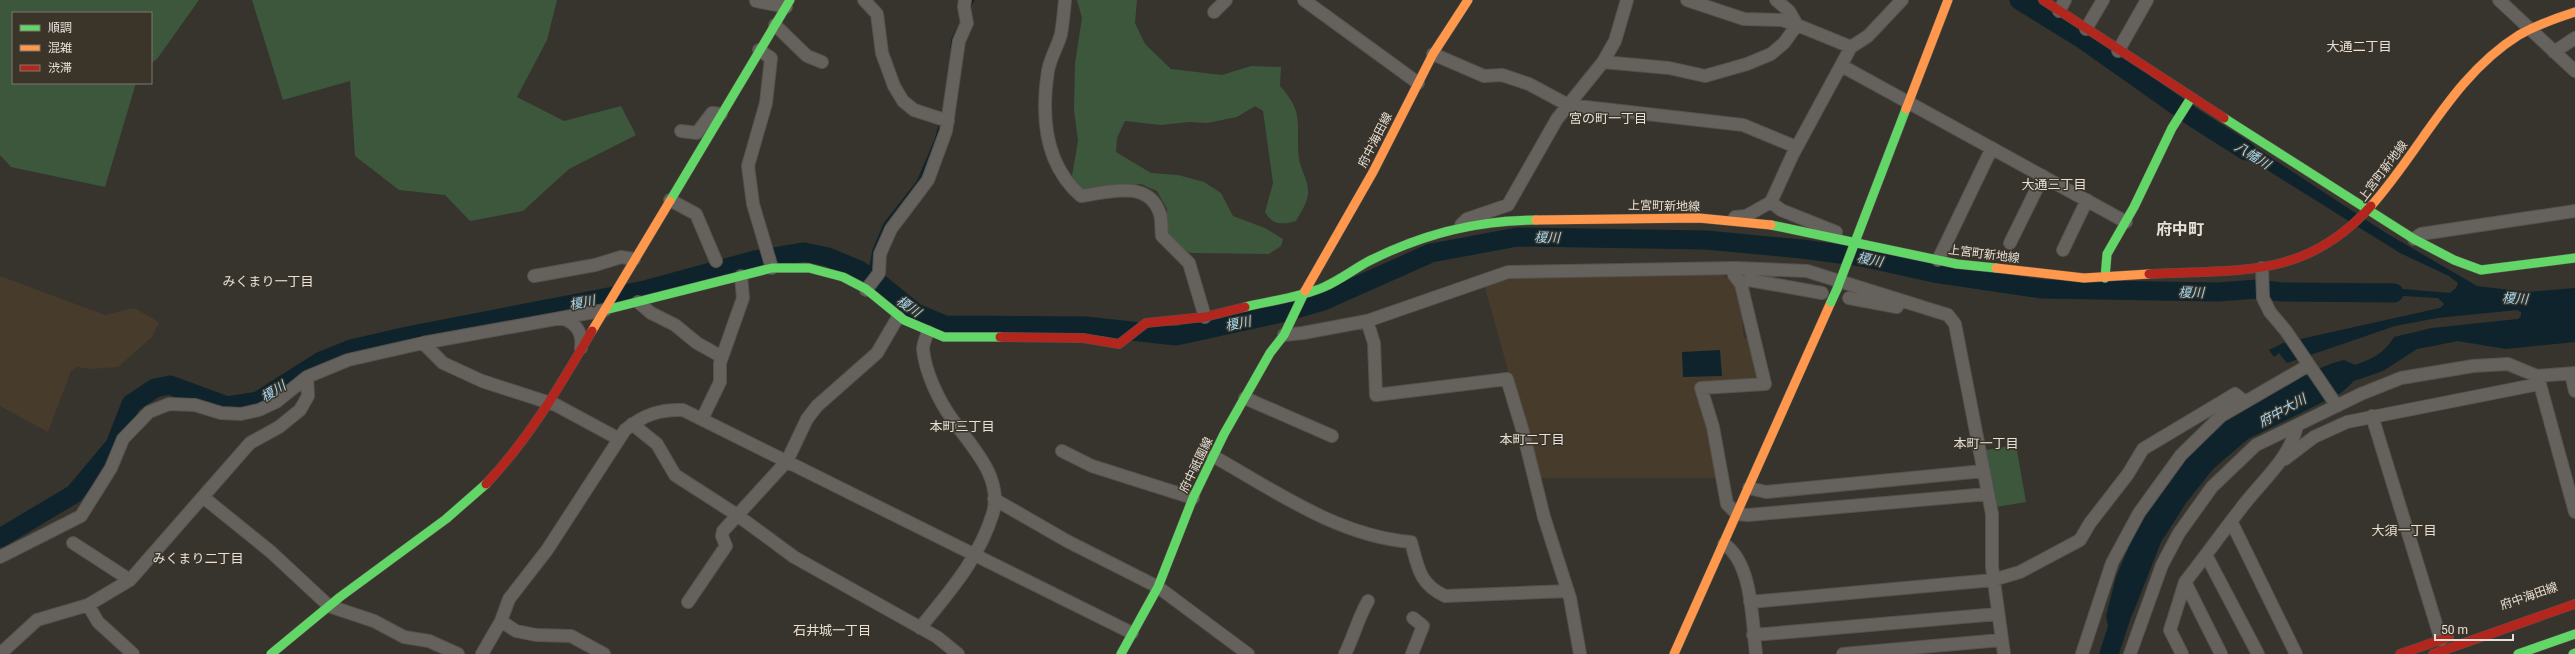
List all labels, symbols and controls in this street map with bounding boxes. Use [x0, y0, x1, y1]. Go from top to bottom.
legend [12, 12, 152, 84]
text: 順調 [48, 21, 72, 35]
district label: 大通二丁目 [2326, 39, 2392, 54]
text: 混雑 [48, 41, 72, 55]
text: 渋滞 [48, 61, 72, 75]
street label: 府中海田線 [1355, 110, 1395, 170]
district label: 宮の町一丁目 [1569, 111, 1647, 126]
street label: 上宮町新地線 [2356, 138, 2410, 204]
water label: 八幡川 [2232, 139, 2275, 173]
district label: 大通三丁目 [2021, 177, 2087, 192]
street label: 上宮町新地線 [1628, 198, 1700, 214]
district label: 府中町 [2156, 220, 2204, 239]
water label: 榎川 [1534, 230, 1562, 245]
street label: 上宮町新地線 [1947, 243, 2021, 265]
water label: 榎川 [1856, 250, 1886, 270]
district label: みくまり一丁目 [222, 274, 314, 289]
water label: 榎川 [2178, 285, 2206, 300]
water label: 榎川 [2502, 290, 2530, 307]
water label: 榎川 [568, 292, 598, 312]
water label: 榎川 [894, 293, 925, 321]
water label: 榎川 [1224, 313, 1254, 334]
water label: 榎川 [258, 377, 290, 405]
water label: 府中大川 [2256, 390, 2310, 430]
district label: 本町三丁目 [929, 419, 995, 434]
district label: 本町二丁目 [1499, 432, 1565, 447]
street label: 府中祇園線 [1177, 435, 1215, 495]
district label: 本町一丁目 [1953, 436, 2019, 451]
district label: 大須一丁目 [2371, 523, 2437, 538]
district label: みくまり二丁目 [152, 551, 244, 566]
street label: 府中海田線 [2498, 580, 2560, 612]
scale bar [2435, 616, 2513, 642]
district label: 石井城一丁目 [793, 623, 871, 638]
text: 50 m [2441, 623, 2468, 637]

